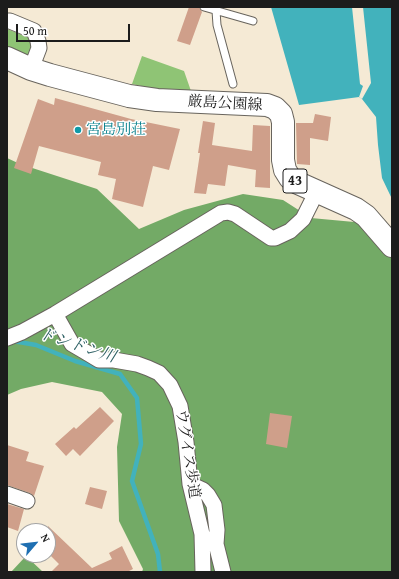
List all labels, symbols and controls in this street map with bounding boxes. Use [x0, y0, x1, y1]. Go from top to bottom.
scale bar [18, 16, 132, 42]
text: 50 m [23, 22, 47, 39]
street label: 厳島公園線 [187, 93, 263, 115]
place label: 宮島別荘 [86, 121, 146, 139]
marker: 宮島別荘 [73, 125, 83, 135]
road number: 43 [283, 169, 307, 193]
water label: ドンドン川 [36, 325, 118, 367]
street label: ウグイス歩道 [171, 408, 203, 500]
north arrow [16, 523, 56, 563]
text: N [37, 531, 54, 545]

